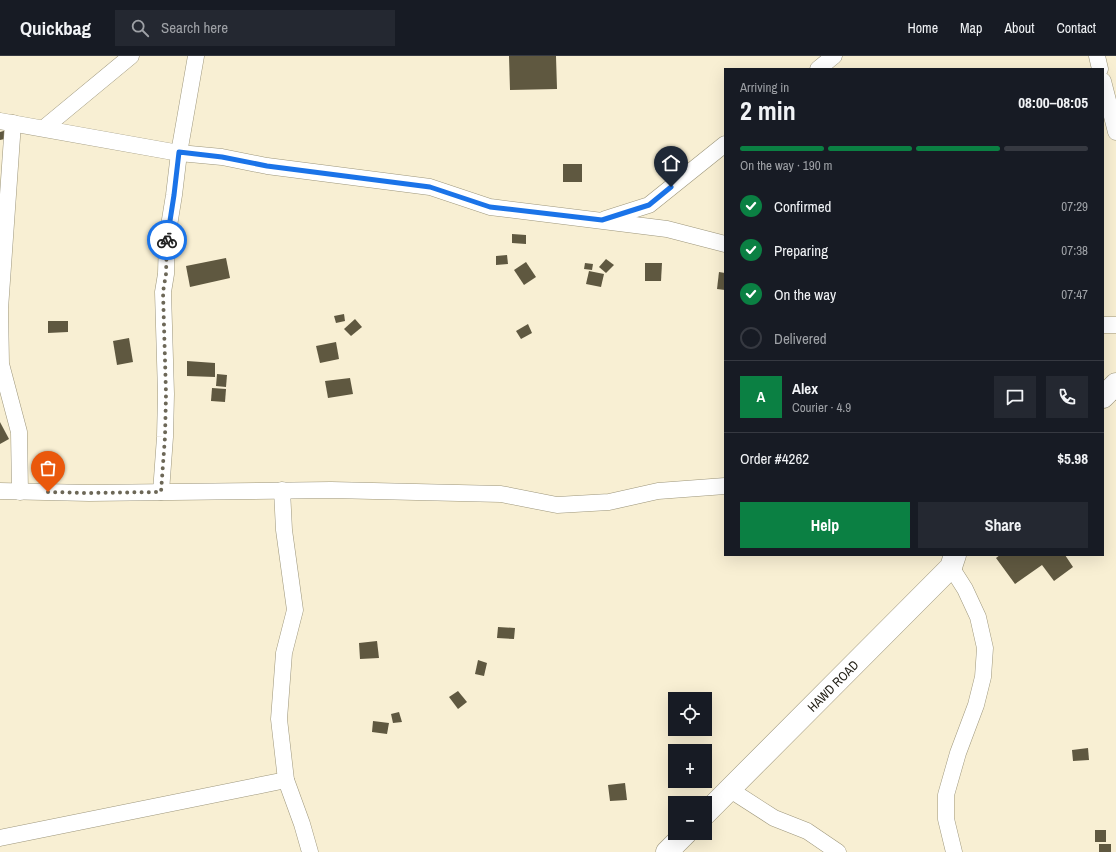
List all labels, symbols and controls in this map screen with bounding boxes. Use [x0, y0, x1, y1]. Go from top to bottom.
search box [115, 10, 395, 46]
text: Quickbag [20, 15, 91, 41]
icon: search [129, 17, 151, 39]
text: Search here [161, 17, 228, 38]
text: Home [907, 19, 938, 37]
text: Map [960, 19, 982, 37]
text: About [1004, 19, 1034, 37]
text: Contact [1056, 19, 1096, 37]
text: Arriving in [740, 79, 789, 96]
text: 08:00–08:05 [1018, 92, 1088, 113]
text: 2 min [740, 93, 796, 128]
pin [654, 146, 688, 187]
icon: home [660, 152, 682, 174]
text: On the way · 190 m [740, 157, 832, 174]
icon: check [740, 195, 762, 217]
text: Confirmed [774, 196, 831, 217]
text: 07:29 [1061, 198, 1088, 215]
courier [147, 220, 187, 260]
icon: bike [156, 229, 178, 251]
icon: check [740, 239, 762, 261]
text: Preparing [774, 240, 828, 261]
text: 07:38 [1061, 242, 1088, 259]
icon: check [740, 283, 762, 305]
text: On the way [774, 284, 836, 305]
text: 07:47 [1061, 286, 1088, 303]
text: Delivered [774, 328, 827, 349]
button: chat [994, 376, 1036, 418]
button: phone [1046, 376, 1088, 418]
text: Alex [792, 378, 818, 399]
text: A [757, 386, 765, 407]
text: Courier · 4.9 [792, 399, 851, 416]
text: Order #4262 [740, 448, 809, 469]
text: $5.98 [1057, 448, 1088, 469]
pin [31, 451, 65, 492]
icon: bag [37, 457, 59, 479]
button: Help [740, 502, 910, 548]
button: Share [918, 502, 1088, 548]
street label: HAWD ROAD [804, 657, 863, 715]
map controls [668, 692, 712, 840]
button: locate [668, 692, 712, 736]
button: + [668, 744, 712, 788]
button: − [668, 796, 712, 840]

